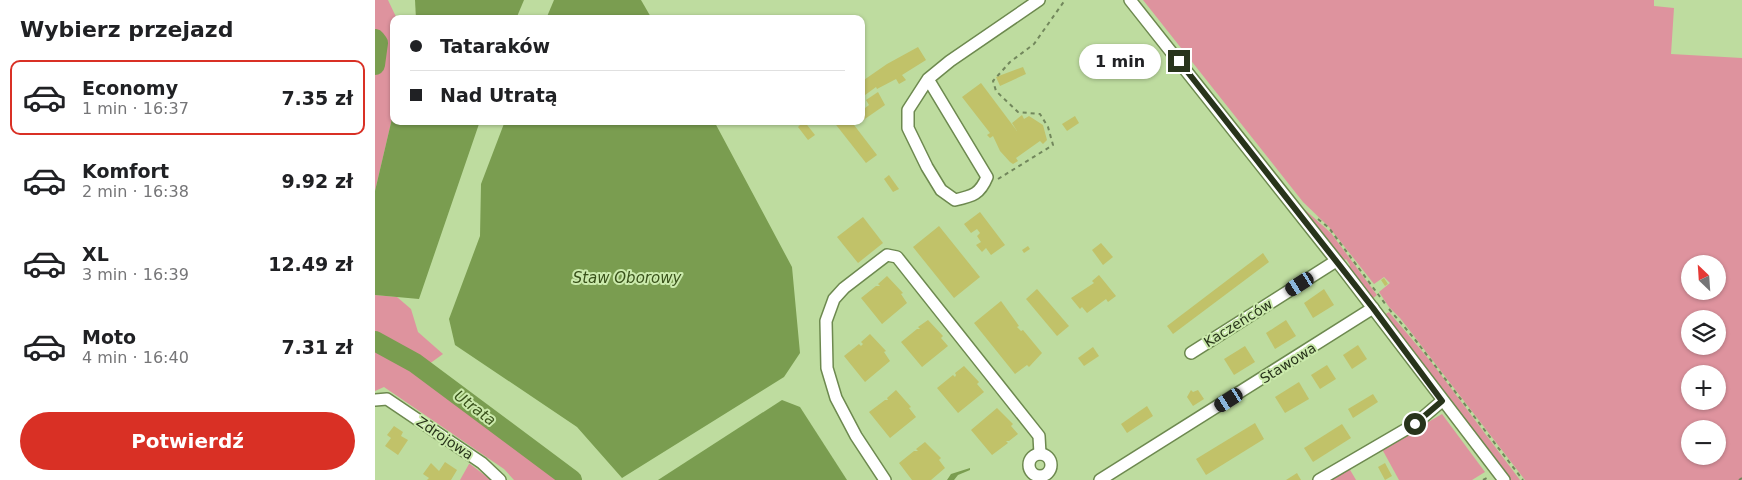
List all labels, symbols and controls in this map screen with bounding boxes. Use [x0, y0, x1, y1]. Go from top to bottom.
text: Wybierz przejazd [20, 17, 233, 42]
text: Tataraków [440, 35, 550, 57]
callout: 1 min [1079, 44, 1161, 78]
route end [1168, 50, 1190, 72]
text: 1 min [1095, 52, 1145, 71]
icon: car [22, 75, 67, 120]
text: Economy [82, 77, 178, 99]
text: Nad Utratą [440, 84, 558, 106]
text: 7.35 zł [281, 87, 353, 109]
text: 1 min · 16:37 [82, 99, 189, 118]
icon: car [22, 158, 67, 203]
text: Komfort [82, 160, 169, 182]
text: 9.92 zł [281, 170, 353, 192]
text: 2 min · 16:38 [82, 182, 189, 201]
icon: car [22, 241, 67, 286]
text: XL [82, 243, 109, 265]
text: 12.49 zł [268, 253, 353, 275]
north arrow [1681, 255, 1726, 300]
map controls [1681, 255, 1726, 465]
text: 3 min · 16:39 [82, 265, 189, 284]
water label: Staw Oborowy [573, 269, 682, 287]
car [1283, 270, 1316, 298]
street label: Kaczeńców [1201, 296, 1275, 350]
button: layers [1681, 310, 1726, 355]
icon: car [22, 324, 67, 369]
text: Moto [82, 326, 136, 348]
text: 7.31 zł [281, 336, 353, 358]
street label: Stawowa [1257, 340, 1319, 386]
text: 4 min · 16:40 [82, 348, 189, 367]
button: + [1681, 365, 1726, 410]
car [1212, 386, 1245, 414]
water label: Utrata [451, 387, 499, 429]
button: Potwierdź [20, 412, 355, 470]
street label: Zdrojowa [414, 413, 476, 463]
route start [1404, 413, 1426, 435]
button: − [1681, 420, 1726, 465]

